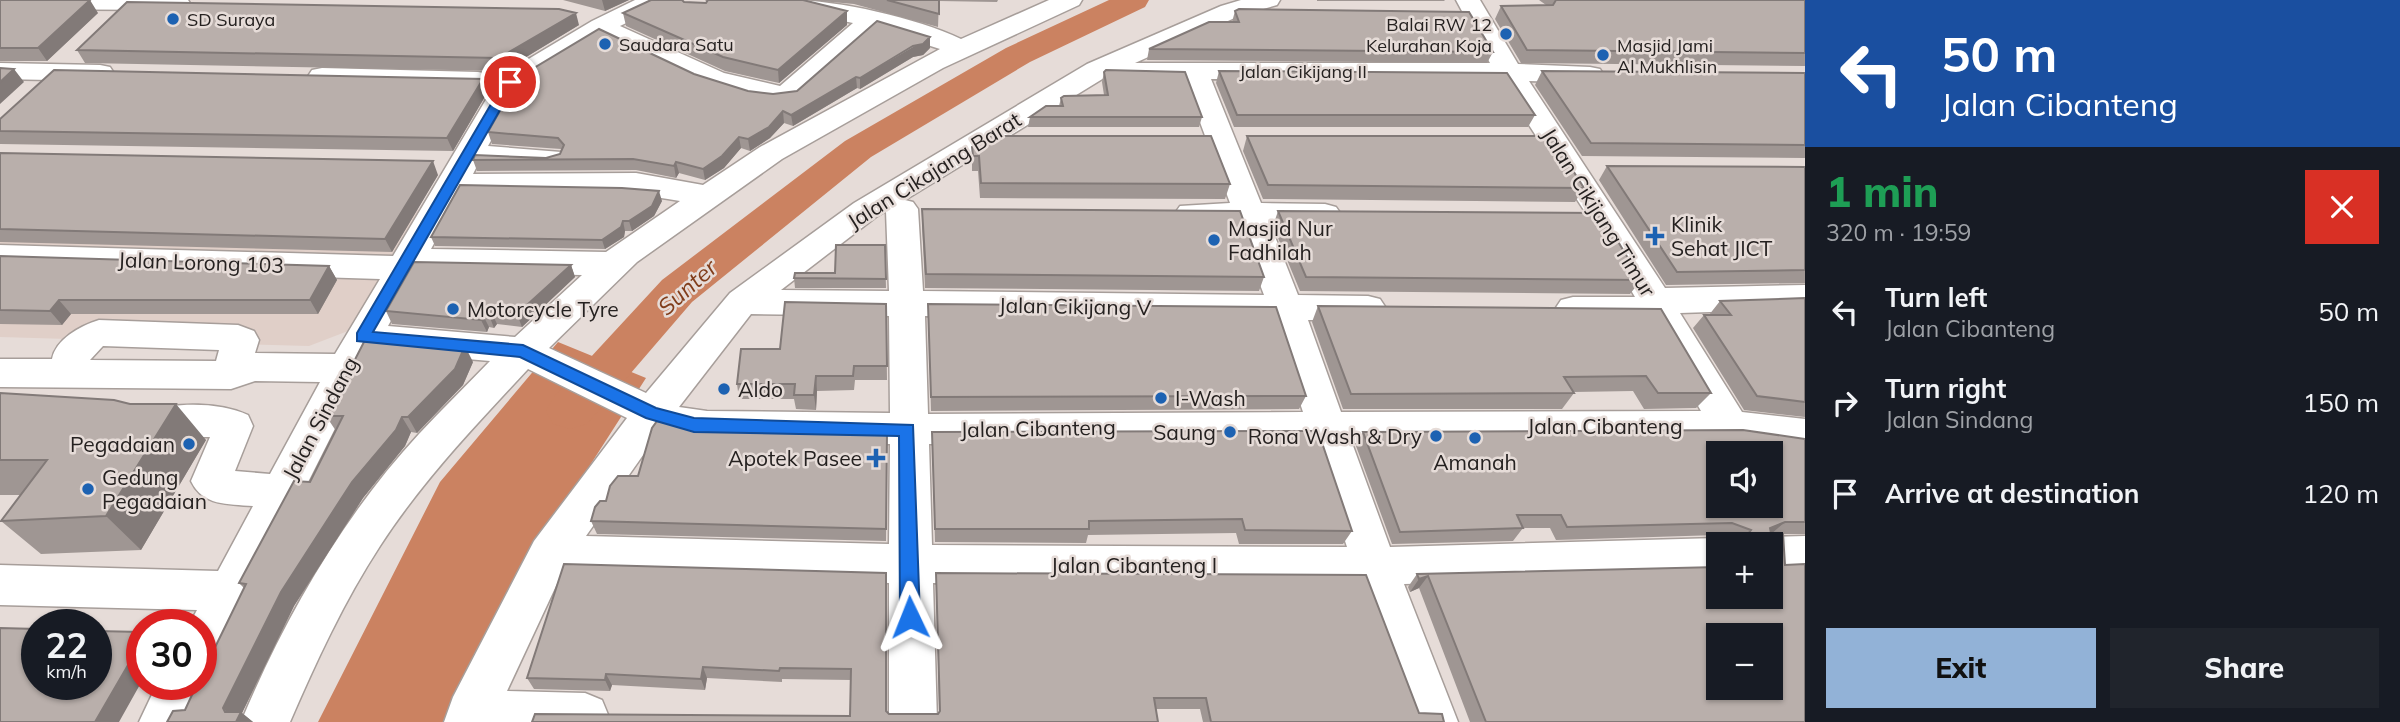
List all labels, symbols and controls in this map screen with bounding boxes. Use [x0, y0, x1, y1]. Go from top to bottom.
place label: SD Suraya [187, 8, 275, 31]
marker: SD Suraya [165, 11, 181, 27]
place label: Balai RW 12 Kelurahan Koja [1366, 13, 1492, 57]
text: 50 m [1941, 23, 2057, 84]
marker: Balai RW 12 Kelurahan Koja [1498, 26, 1514, 42]
icon: left [1826, 28, 1917, 119]
place label: Saudara Satu [619, 33, 734, 56]
place label: Masjid Jami Al Mukhlisin [1617, 34, 1717, 78]
marker: Saudara Satu [597, 36, 613, 52]
marker: Masjid Jami Al Mukhlisin [1595, 47, 1611, 63]
pin [480, 52, 540, 112]
street label: Jalan Cikijang II [1239, 60, 1367, 83]
icon: arrive [491, 63, 529, 101]
text: Jalan Cibanteng [1941, 84, 2178, 124]
street label: Jalan Cikajang Barat [842, 106, 1026, 234]
street label: Jalan Cikijang Timur [1537, 123, 1662, 301]
text: 1 min [1826, 165, 1939, 218]
button: close [2305, 170, 2379, 244]
place label: Klinik Sehat JICT [1671, 211, 1773, 261]
place label: Masjid Nur Fadhilah [1228, 215, 1333, 265]
text: 320 m · 19:59 [1826, 218, 1971, 247]
marker: Klinik Sehat JICT [1645, 226, 1665, 246]
marker: Masjid Nur Fadhilah [1206, 232, 1222, 248]
street label: Jalan Lorong 103 [118, 246, 284, 278]
water label: Sunter [651, 252, 724, 321]
text: Turn left [1885, 281, 1987, 314]
street label: Jalan Cikijang V [998, 292, 1152, 320]
icon: left [1826, 293, 1864, 331]
text: 50 m [2318, 295, 2379, 328]
place label: Motorcycle Tyre [467, 296, 619, 322]
marker: Motorcycle Tyre [445, 301, 461, 317]
text: Jalan Cibanteng [1885, 314, 2055, 343]
street label: Jalan Sindang [277, 352, 363, 484]
text: Turn right [1885, 372, 2006, 405]
place label: Aldo [738, 376, 783, 402]
marker: Aldo [716, 381, 732, 397]
icon: right [1826, 384, 1864, 422]
place label: I-Wash [1175, 385, 1246, 411]
text: 150 m [2303, 386, 2379, 419]
marker: I-Wash [1153, 390, 1169, 406]
text: Jalan Sindang [1885, 405, 2033, 434]
street label: Jalan Cibanteng [1527, 413, 1683, 439]
street label: Jalan Cibanteng [960, 414, 1116, 442]
place label: Saung [1153, 419, 1216, 445]
place label: Rona Wash & Dry [1248, 423, 1422, 449]
marker: Saung [1222, 424, 1238, 440]
marker: Rona Wash & Dry [1428, 428, 1444, 444]
marker: Amanah [1467, 430, 1483, 446]
place label: Pegadaian [70, 431, 175, 457]
marker: Pegadaian [181, 436, 197, 452]
map controls [1706, 441, 1783, 700]
button: sound [1706, 441, 1783, 518]
place label: Apotek Pasee [728, 445, 862, 471]
place label: Amanah [1433, 449, 1517, 475]
marker: Apotek Pasee [868, 450, 884, 466]
place label: Gedung Pegadaian [102, 464, 207, 514]
icon: arrive [1826, 475, 1864, 513]
text: Arrive at destination [1885, 477, 2140, 510]
text: 120 m [2303, 477, 2379, 510]
marker: Gedung Pegadaian [80, 481, 96, 497]
button: + [1706, 532, 1783, 609]
street label: Jalan Cibanteng I [1051, 552, 1217, 578]
position arrow [873, 580, 947, 654]
speed limit sign: 30 [126, 609, 217, 700]
text: 22 [45, 623, 88, 667]
button: − [1706, 623, 1783, 700]
button: Exit [1826, 628, 2096, 708]
button: Share [2110, 628, 2379, 708]
text: km/h [46, 660, 87, 683]

